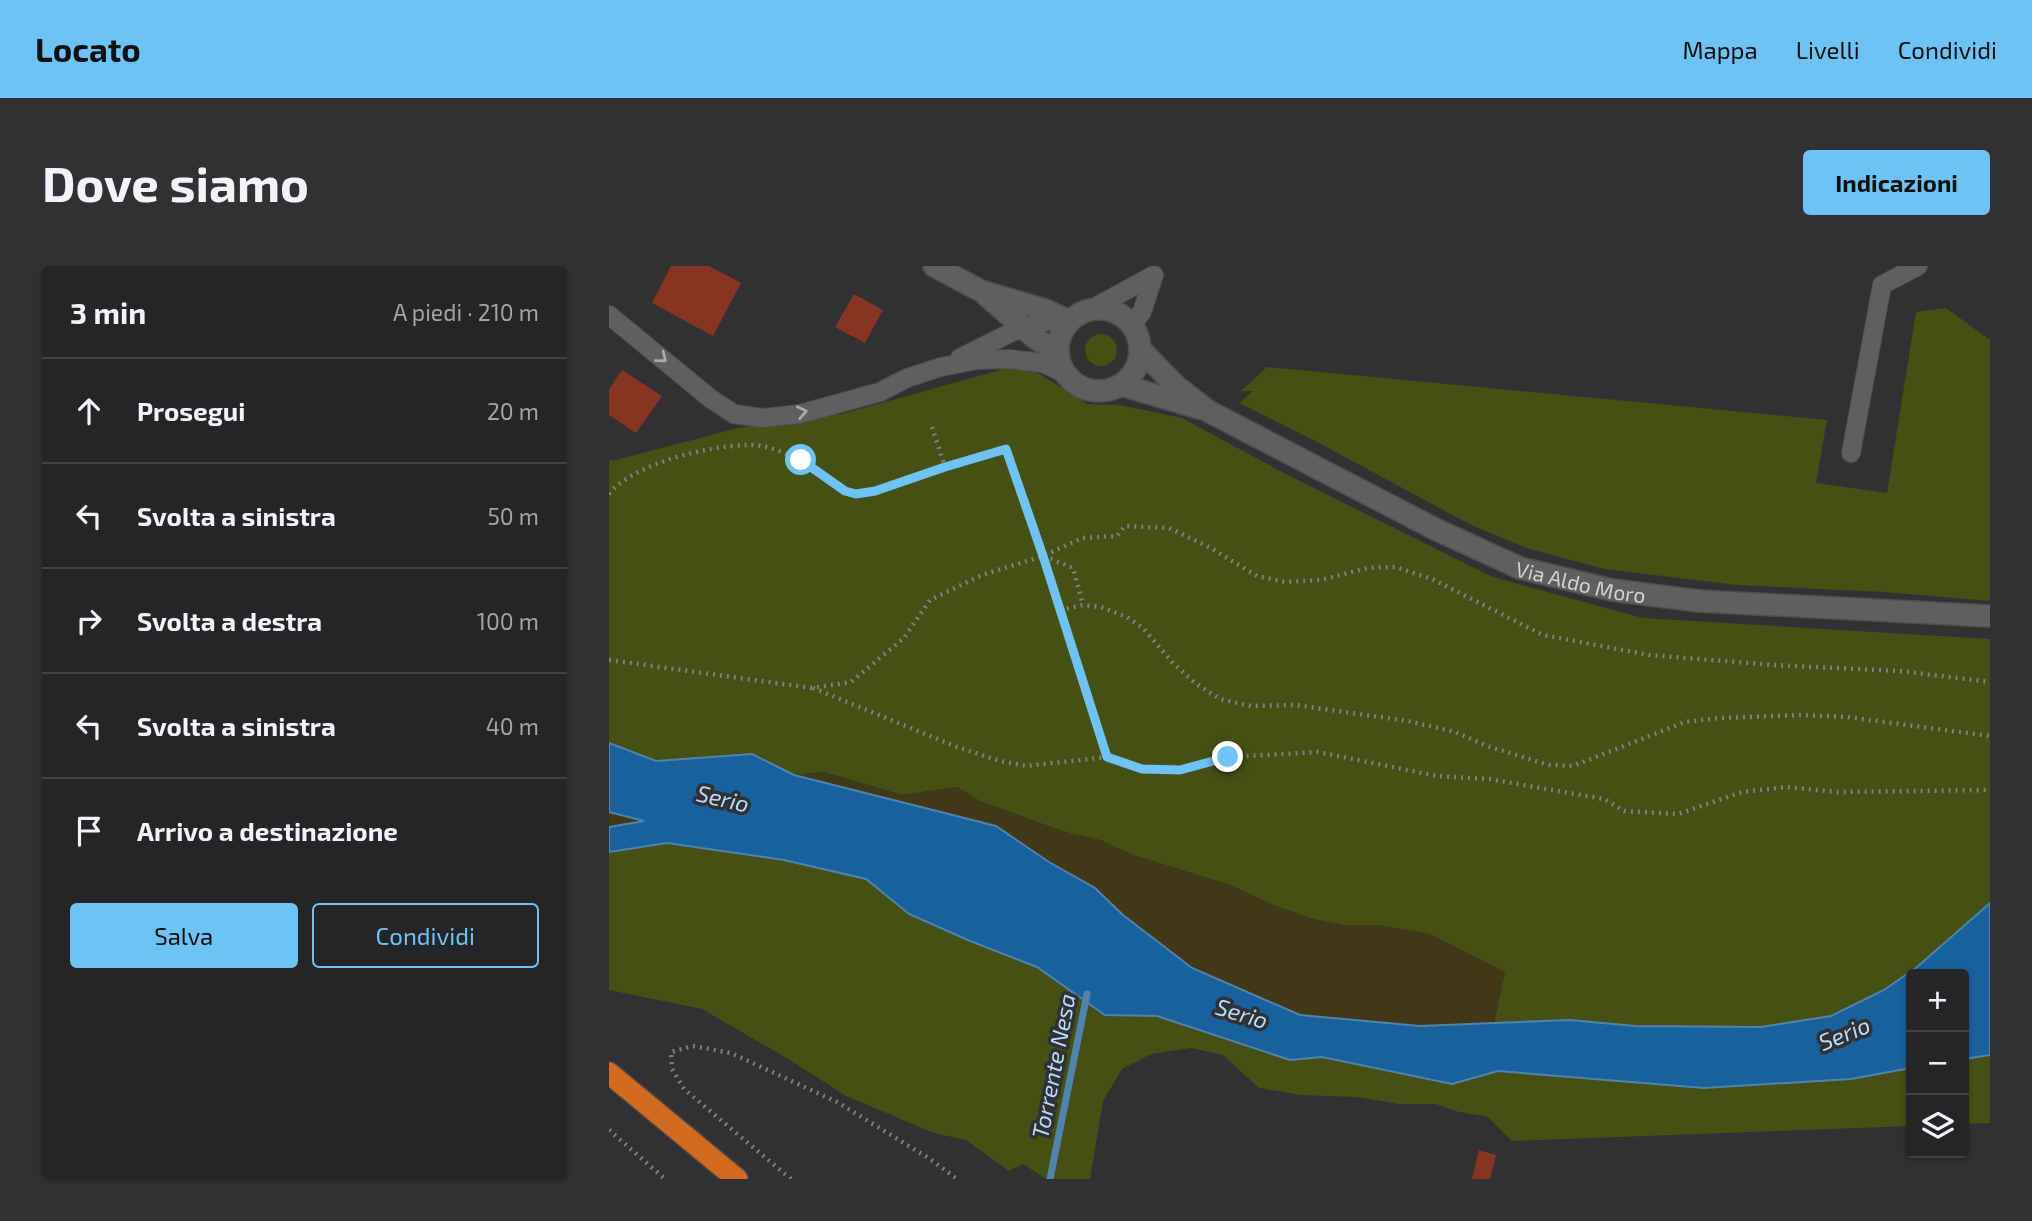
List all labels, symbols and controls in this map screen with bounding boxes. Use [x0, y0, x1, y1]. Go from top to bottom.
text: Locato [35, 29, 141, 69]
text: Mappa [1682, 35, 1758, 64]
text: Livelli [1796, 35, 1860, 64]
text: Condividi [1898, 35, 1997, 64]
button: Indicazioni [1803, 150, 1990, 215]
text: Dove siamo [42, 153, 309, 212]
text: 3 min [70, 294, 146, 330]
text: A piedi · 210 m [393, 298, 539, 326]
one-way arrow [653, 350, 666, 362]
icon: ahead [70, 392, 108, 430]
text: Prosegui [137, 395, 245, 426]
text: 20 m [487, 397, 539, 425]
one-way arrow [796, 406, 808, 421]
route start [785, 444, 816, 475]
icon: left [70, 497, 108, 535]
text: Svolta a sinistra [137, 500, 336, 531]
text: 50 m [488, 502, 539, 530]
street label: Via Aldo Moro [1514, 555, 1647, 607]
icon: right [70, 602, 108, 640]
text: Svolta a destra [137, 605, 322, 636]
text: 100 m [477, 607, 539, 635]
icon: left [70, 707, 108, 745]
text: Svolta a sinistra [137, 710, 336, 741]
text: 40 m [486, 712, 539, 740]
route end [1212, 741, 1243, 772]
water label: Serio [694, 778, 752, 818]
icon: arrive [70, 812, 108, 850]
text: Arrivo a destinazione [137, 815, 398, 846]
button: Salva [70, 903, 298, 968]
button: Condividi [312, 903, 539, 968]
map controls [1906, 969, 1969, 1158]
button: + [1906, 969, 1969, 1032]
water label: Torrente Nesa [1025, 991, 1081, 1141]
water label: Serio [1213, 992, 1271, 1034]
water label: Serio [1814, 1010, 1874, 1056]
button: − [1906, 1032, 1969, 1095]
button: layers [1906, 1095, 1969, 1158]

